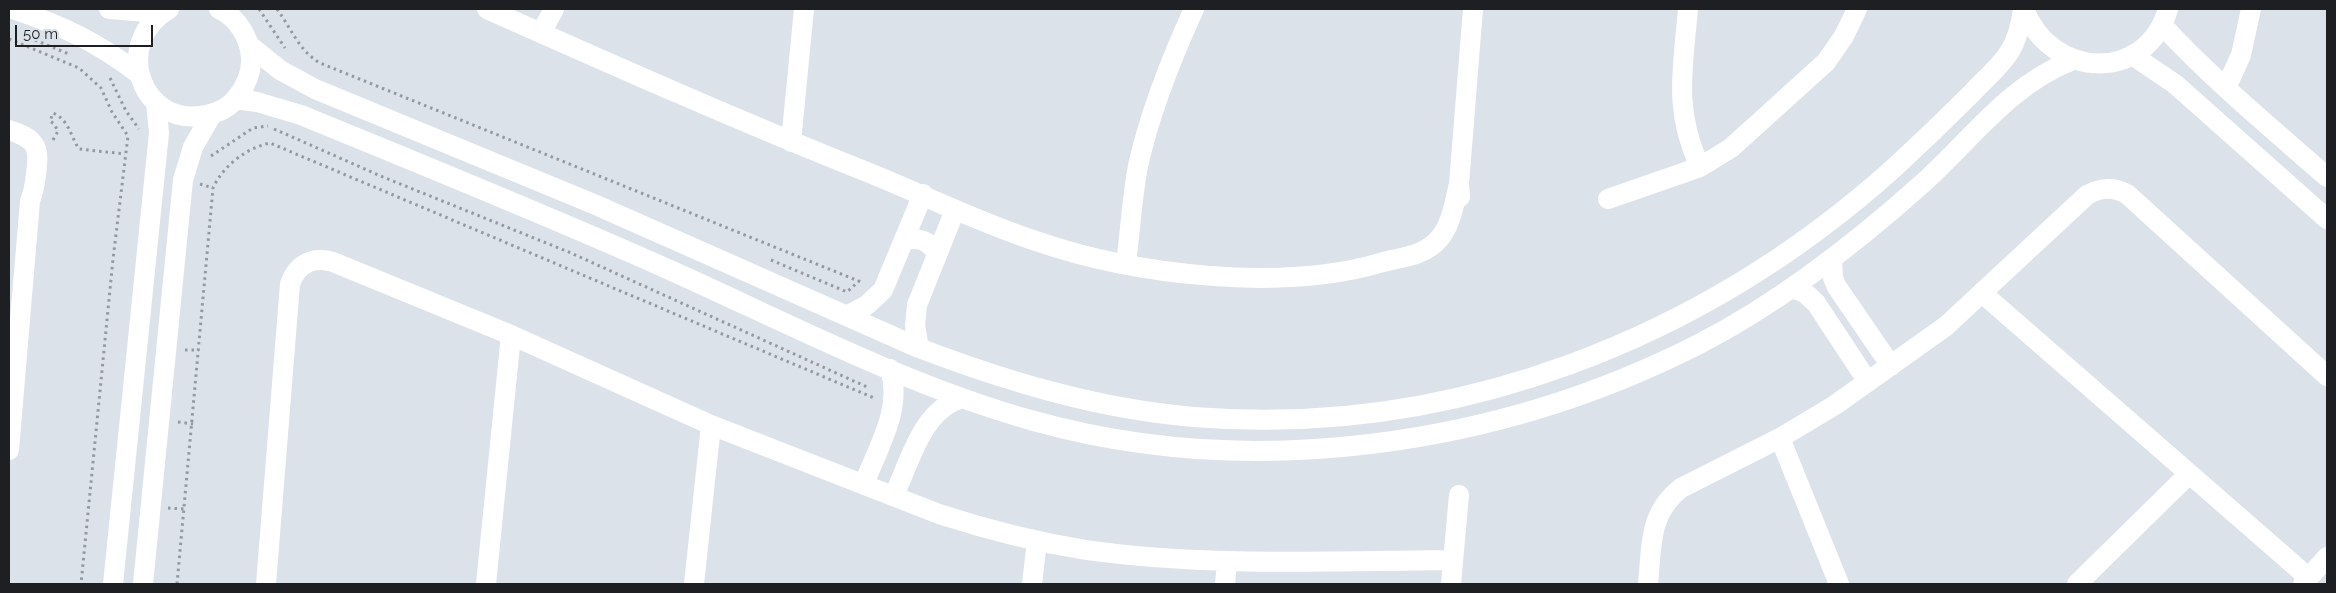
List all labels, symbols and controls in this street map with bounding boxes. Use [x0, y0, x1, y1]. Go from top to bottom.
scale bar [18, 15, 155, 47]
text: 50 m [23, 25, 58, 43]

